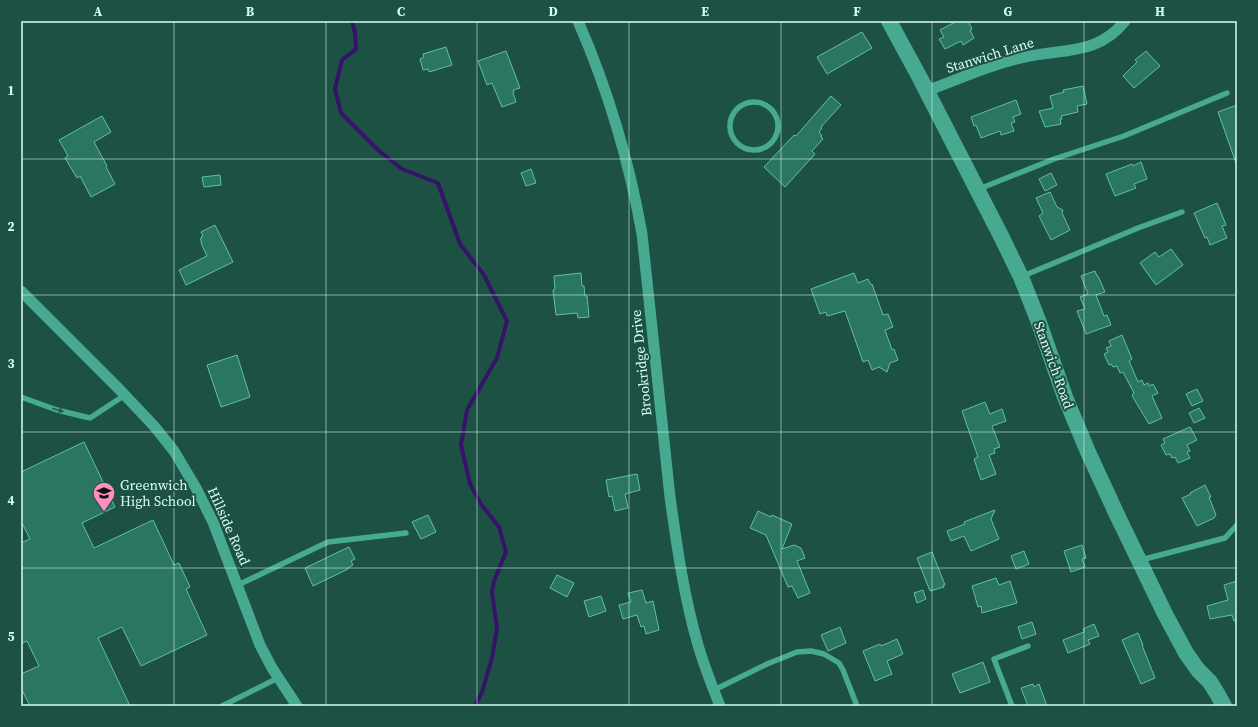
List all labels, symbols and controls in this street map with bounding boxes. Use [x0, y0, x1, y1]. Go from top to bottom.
text: A [94, 3, 103, 20]
text: B [246, 3, 255, 20]
text: C [397, 3, 405, 20]
text: D [548, 3, 558, 20]
text: E [701, 3, 709, 20]
text: F [853, 3, 861, 20]
text: G [1004, 3, 1013, 20]
text: H [1155, 3, 1165, 20]
street label: Stanwich Lane [944, 32, 1036, 78]
text: 1 [7, 82, 15, 99]
text: 2 [7, 218, 15, 235]
street label: Brookridge Drive [625, 309, 657, 417]
street label: Stanwich Road [1029, 319, 1079, 412]
text: 3 [7, 355, 15, 372]
one-way arrow [52, 407, 64, 413]
place label: Greenwich High School [120, 475, 196, 511]
school or university icon: Greenwich High School [91, 480, 117, 513]
street label: Hillside Road [203, 484, 255, 568]
text: 4 [7, 492, 15, 509]
text: 5 [7, 628, 15, 645]

